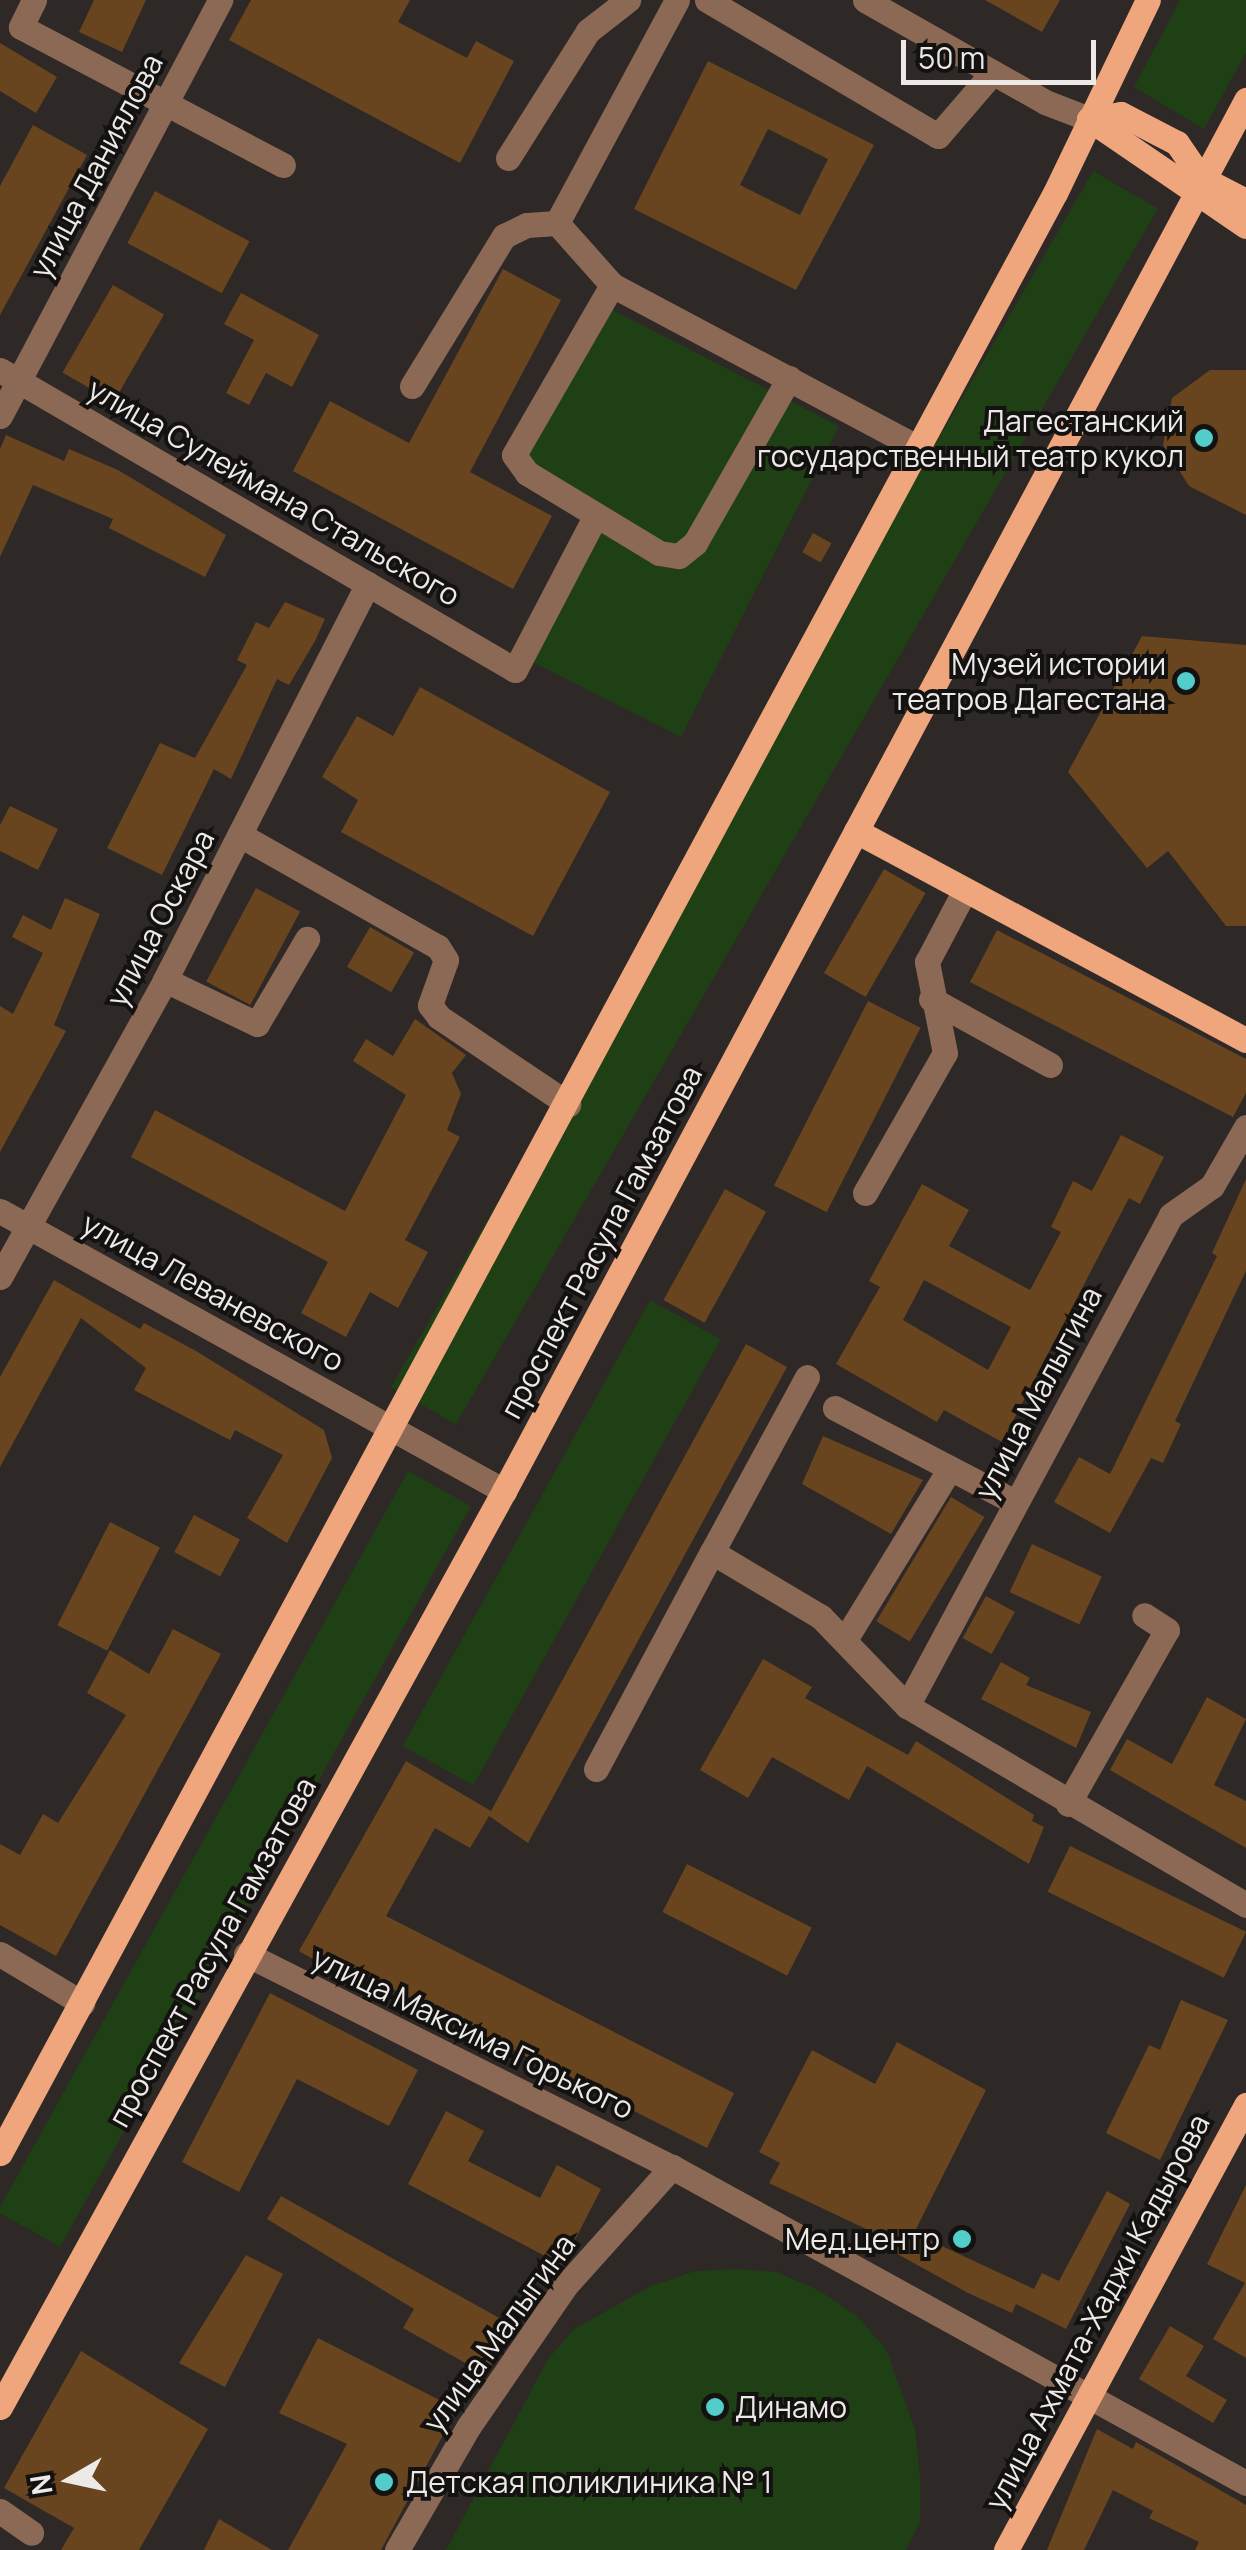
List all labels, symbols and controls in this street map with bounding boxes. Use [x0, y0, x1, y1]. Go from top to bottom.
scale bar [906, 20, 1101, 82]
text: 50 m [918, 37, 985, 78]
street label: улица Даниялова [22, 48, 170, 284]
street label: улица Сулеймана Стальского [82, 371, 466, 613]
place label: Дагестанский государственный театр кукол [757, 403, 1184, 474]
marker: Дагестанский государственный театр кукол [1193, 427, 1215, 449]
place label: Музей истории театров Дагестана [892, 646, 1166, 716]
marker: Музей истории театров Дагестана [1175, 670, 1197, 692]
street label: улица Оскара [98, 823, 222, 1013]
street label: проспект Расула Гамзатова [493, 1060, 709, 1424]
street label: улица Леваневского [76, 1205, 350, 1379]
street label: улица Малыгина [967, 1281, 1109, 1505]
street label: проспект Расула Гамзатова [101, 1771, 323, 2133]
street label: улица Максима Горького [306, 1939, 640, 2127]
street label: улица Ахмата-Хаджи Кадырова [977, 2108, 1217, 2516]
place label: Мед.центр [785, 2221, 940, 2257]
marker: Мед.центр [949, 2226, 975, 2252]
street label: улица Малыгина [415, 2227, 583, 2439]
place label: Динамо [735, 2389, 847, 2425]
marker: Динамо [704, 2396, 726, 2418]
north arrow [20, 2430, 120, 2530]
place label: Детская поликлиника № 1 [406, 2464, 772, 2500]
marker: Детская поликлиника № 1 [371, 2469, 397, 2495]
text: N [20, 2472, 61, 2498]

